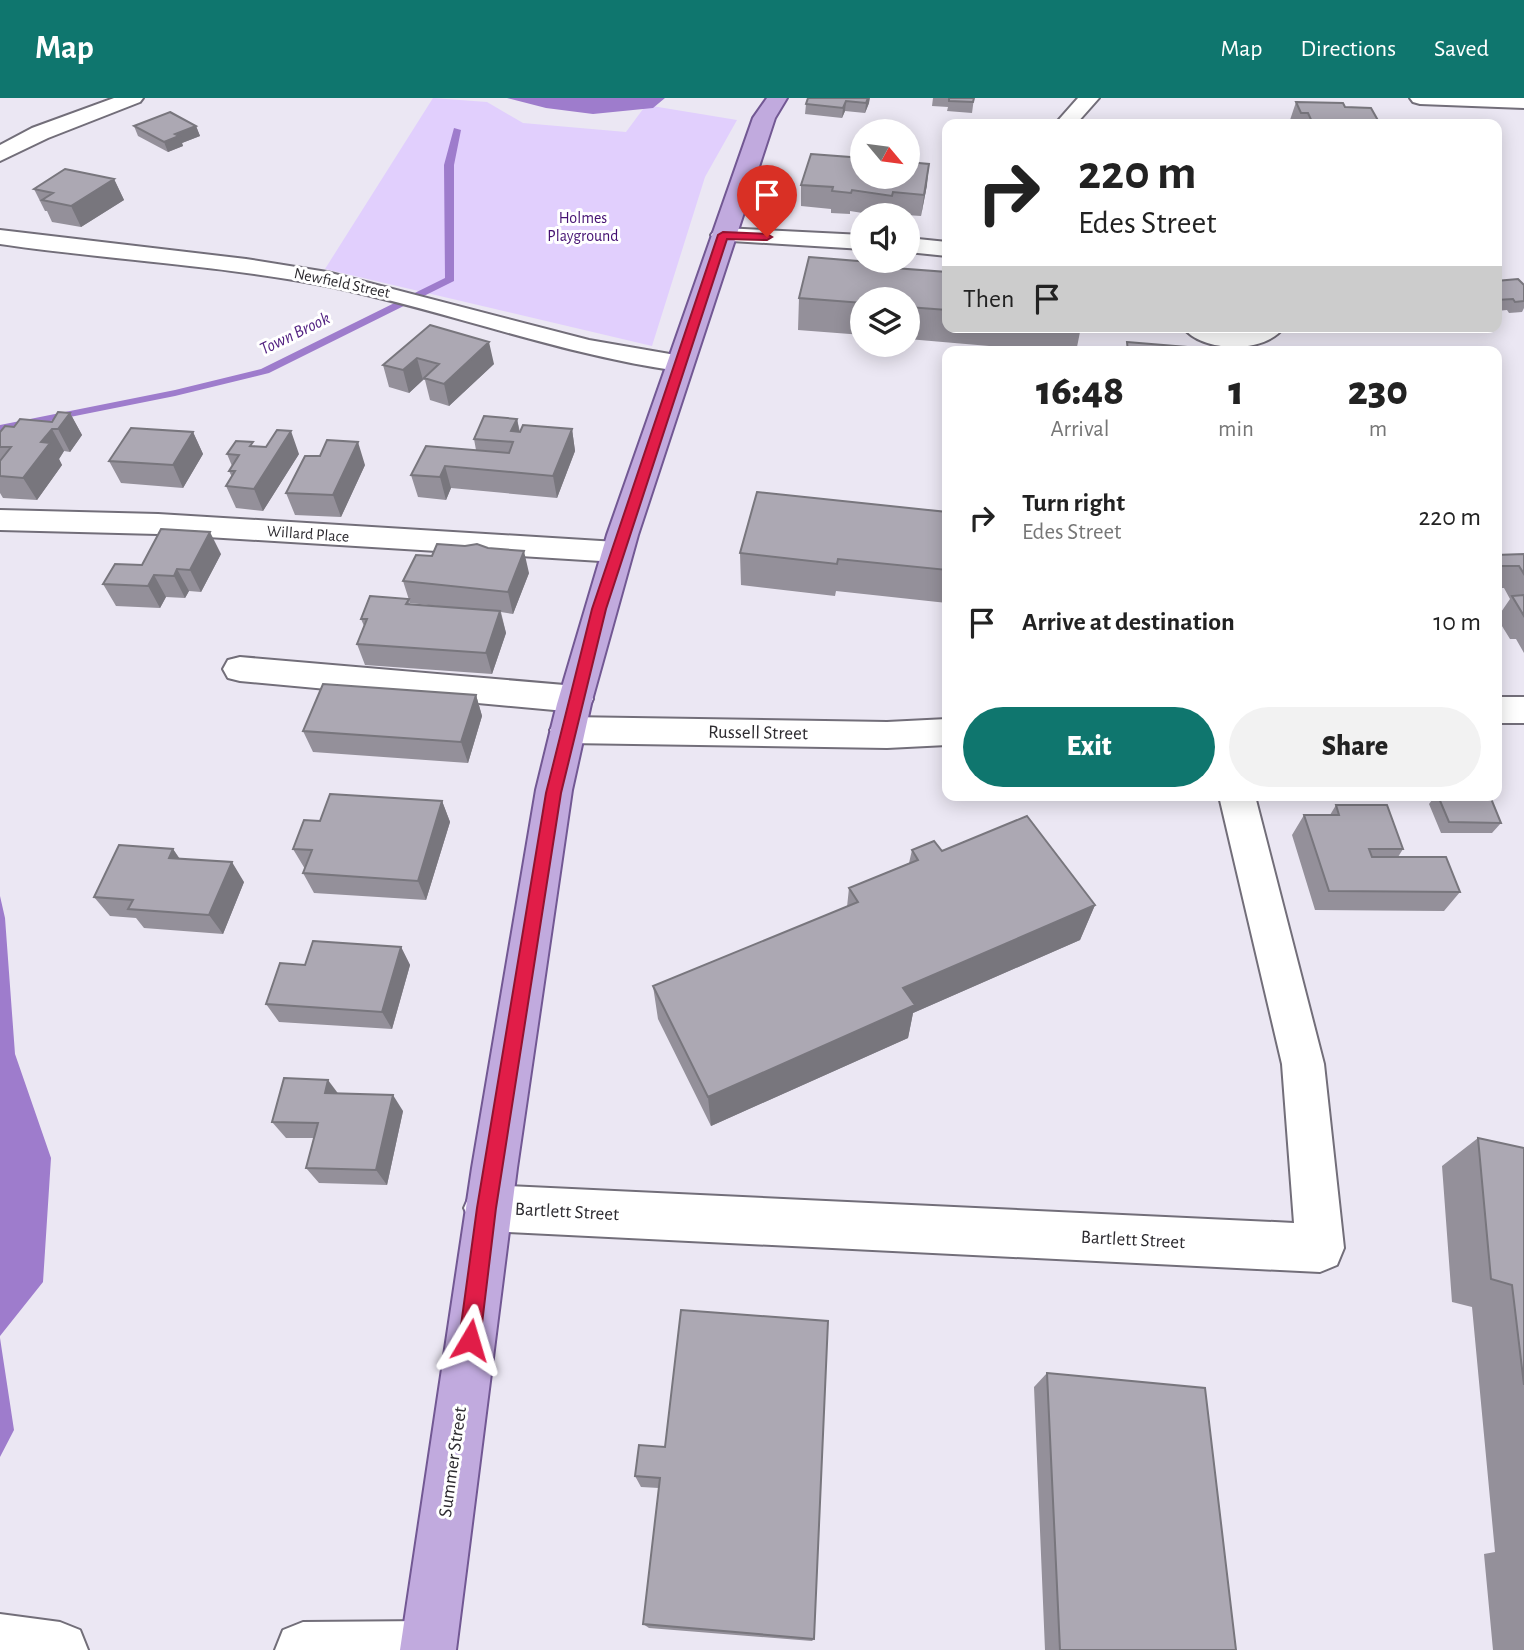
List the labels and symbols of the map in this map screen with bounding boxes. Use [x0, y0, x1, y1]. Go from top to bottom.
north arrow [850, 119, 920, 189]
pin [737, 165, 797, 237]
park label: Holmes Playground [547, 210, 619, 245]
street label: Newfield Street [293, 265, 391, 301]
water label: Town Brook [257, 309, 333, 359]
street label: Willard Place [266, 523, 350, 545]
street label: Russell Street [708, 723, 808, 743]
street label: Bartlett Street [514, 1200, 620, 1224]
street label: Bartlett Street [1080, 1228, 1186, 1252]
position arrow [433, 1303, 507, 1377]
street label: Summer Street [436, 1406, 470, 1518]

